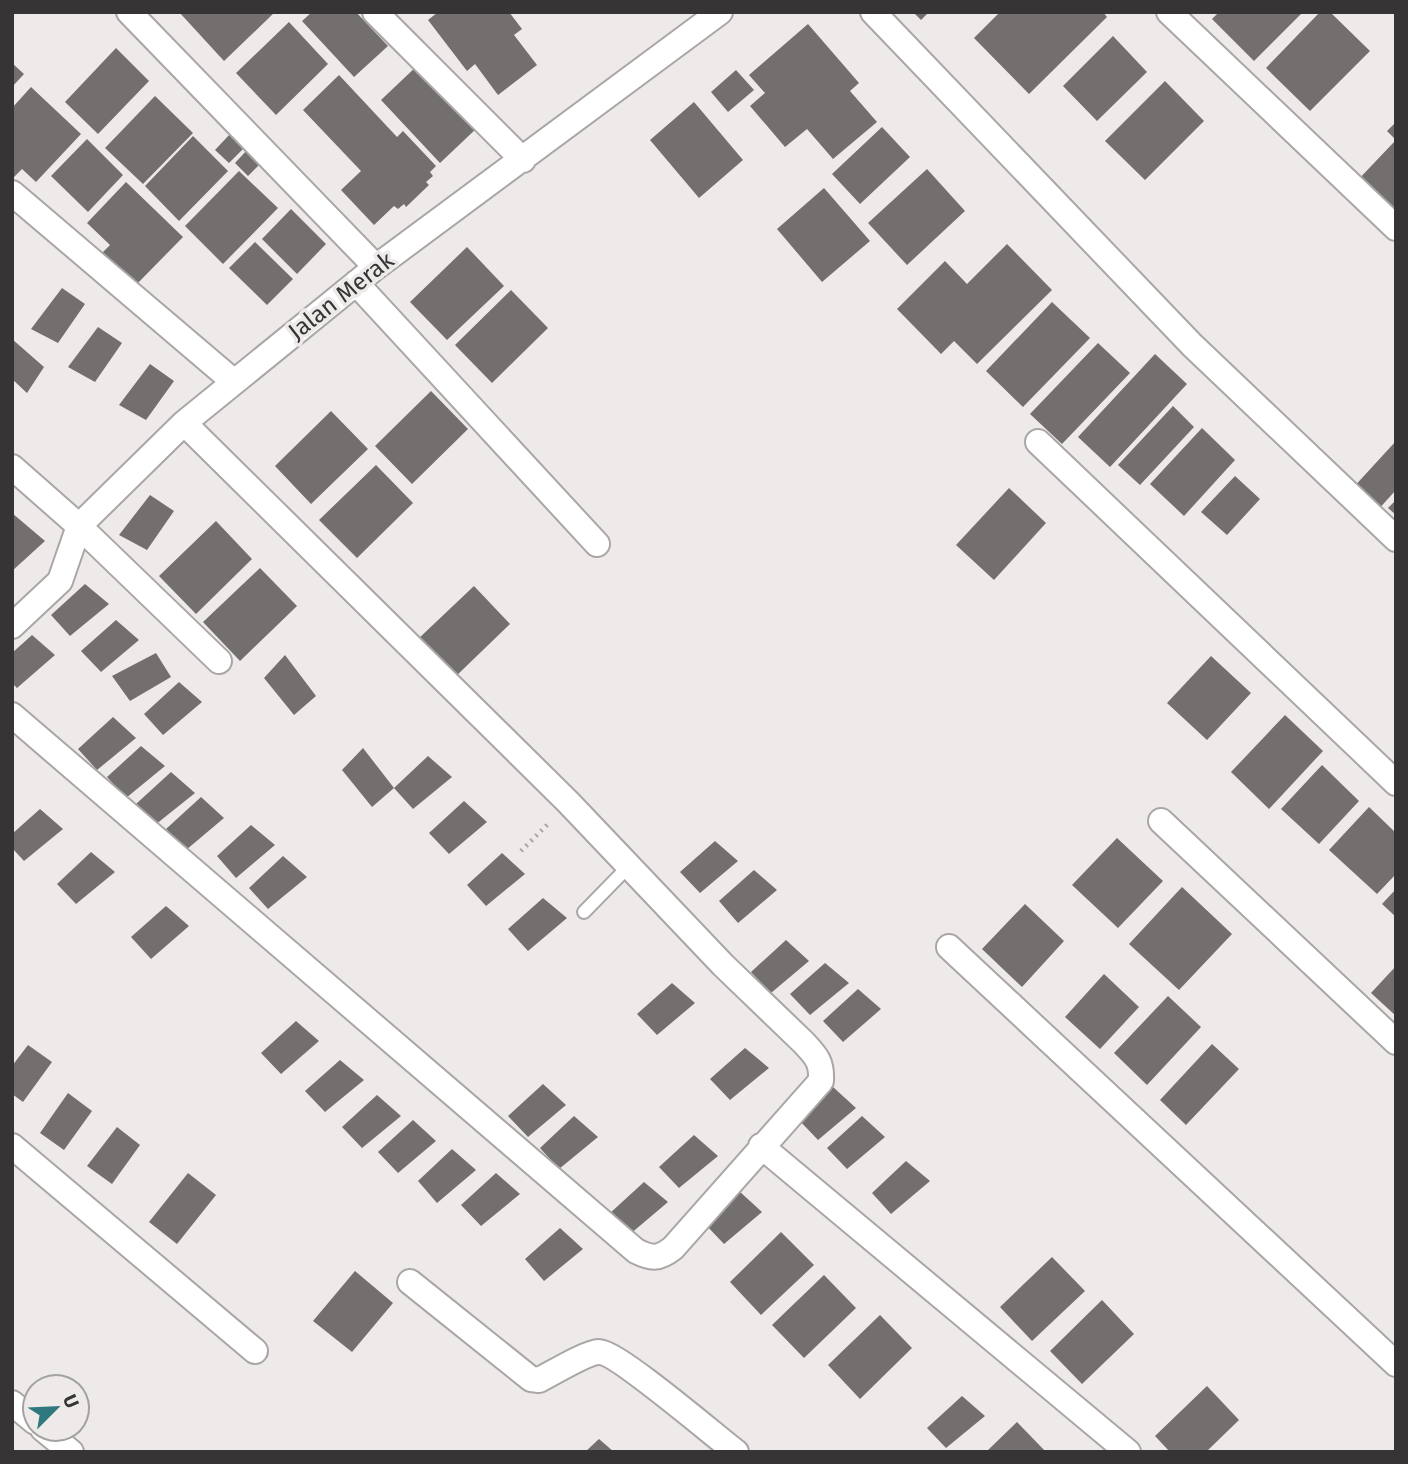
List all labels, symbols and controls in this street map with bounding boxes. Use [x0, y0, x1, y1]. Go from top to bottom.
street label: Jalan Merak [283, 246, 400, 346]
north arrow [21, 1373, 91, 1443]
text: U [58, 1391, 84, 1412]

